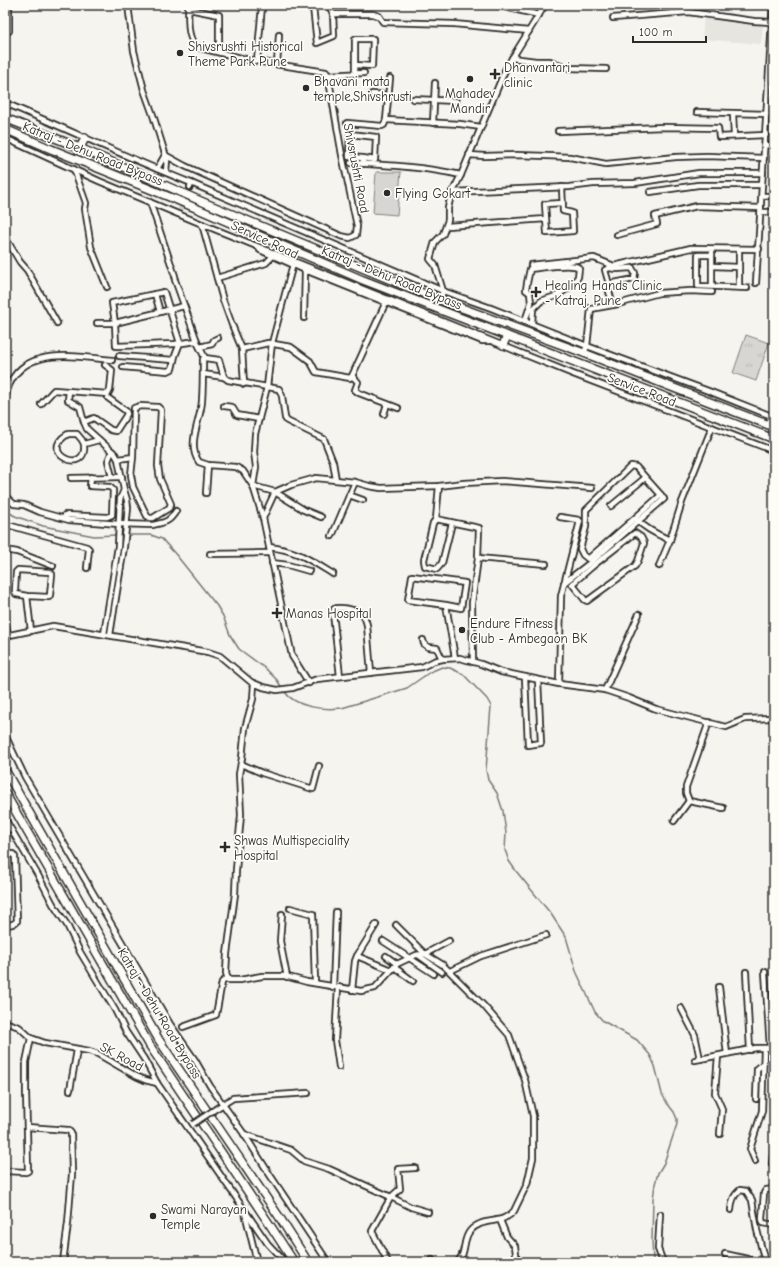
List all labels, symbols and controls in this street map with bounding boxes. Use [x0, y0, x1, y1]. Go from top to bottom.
scale bar [633, 18, 706, 44]
text: 100 m [639, 25, 672, 39]
place label: Shivsrushti Historical Theme Park Pune [188, 39, 303, 69]
marker: Shivsrushti Historical Theme Park Pune [175, 48, 185, 58]
place label: Dhanvantari clinic [504, 60, 570, 90]
marker: Dhanvantari clinic [489, 68, 501, 80]
place label: Bhavani mata temple,Shivshrusti [313, 74, 412, 104]
marker: Mahadev Mandir [465, 74, 475, 84]
marker: Bhavani mata temple,Shivshrusti [301, 83, 311, 93]
place label: Mahadev Mandir [445, 86, 496, 116]
street label: Katraj - Dehu Road Bypass [21, 118, 165, 188]
street label: Shivsrushti Road [340, 122, 373, 214]
place label: Flying Gokart [395, 186, 472, 201]
marker: Flying Gokart [382, 188, 392, 198]
street label: Service Road [229, 217, 301, 262]
street label: Katraj - Dehu Road Bypass [320, 242, 464, 312]
place label: Healing Hands Clinic - Katraj, Pune [545, 278, 662, 308]
marker: Healing Hands Clinic - Katraj, Pune [530, 286, 542, 298]
street label: Service Road [605, 369, 678, 409]
place label: Manas Hospital [286, 606, 372, 621]
marker: Manas Hospital [271, 607, 283, 619]
place label: Endure Fitness Club - Ambegaon BK [470, 616, 588, 646]
marker: Endure Fitness Club - Ambegaon BK [457, 625, 467, 635]
place label: Shwas Multispeciality Hospital [234, 833, 349, 863]
marker: Shwas Multispeciality Hospital [219, 841, 231, 853]
street label: Katraj - Dehu Road Bypass [115, 945, 205, 1081]
street label: SK Road [98, 1039, 146, 1074]
place label: Swami Narayan Temple [161, 1202, 247, 1232]
marker: Swami Narayan Temple [148, 1211, 158, 1221]

